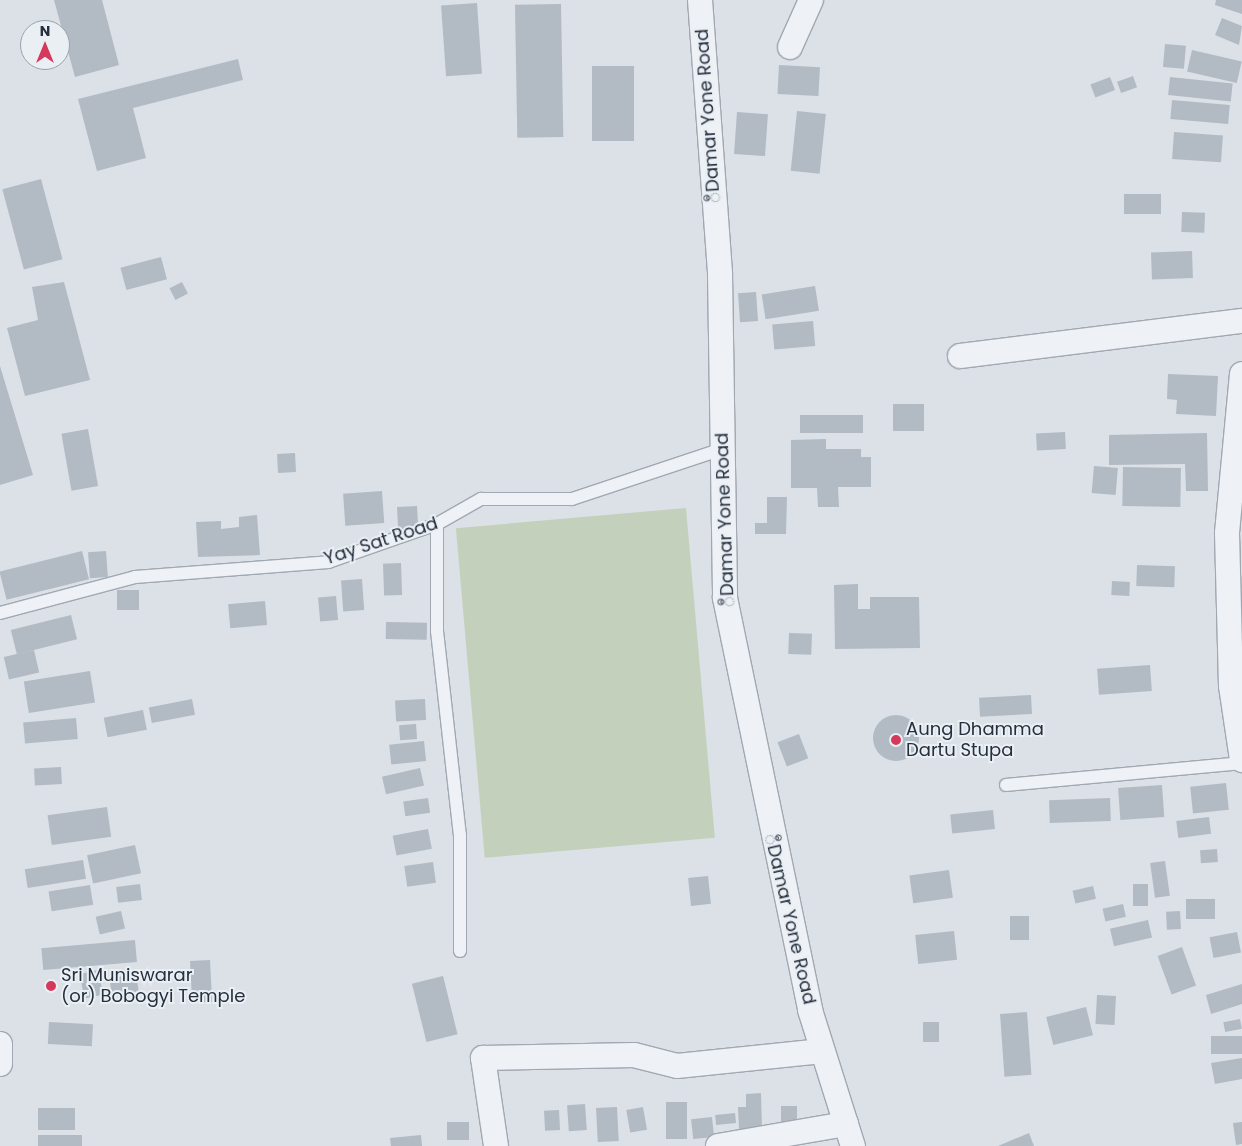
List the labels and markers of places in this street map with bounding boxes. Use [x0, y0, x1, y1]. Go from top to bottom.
place label: Aung Dhamma Dartu Stupa [906, 719, 1044, 762]
marker: Aung Dhamma Dartu Stupa [890, 734, 902, 746]
place label: Sri Muniswarar (or) Bobogyi Temple [61, 965, 245, 1008]
marker: Sri Muniswarar (or) Bobogyi Temple [45, 980, 57, 992]

